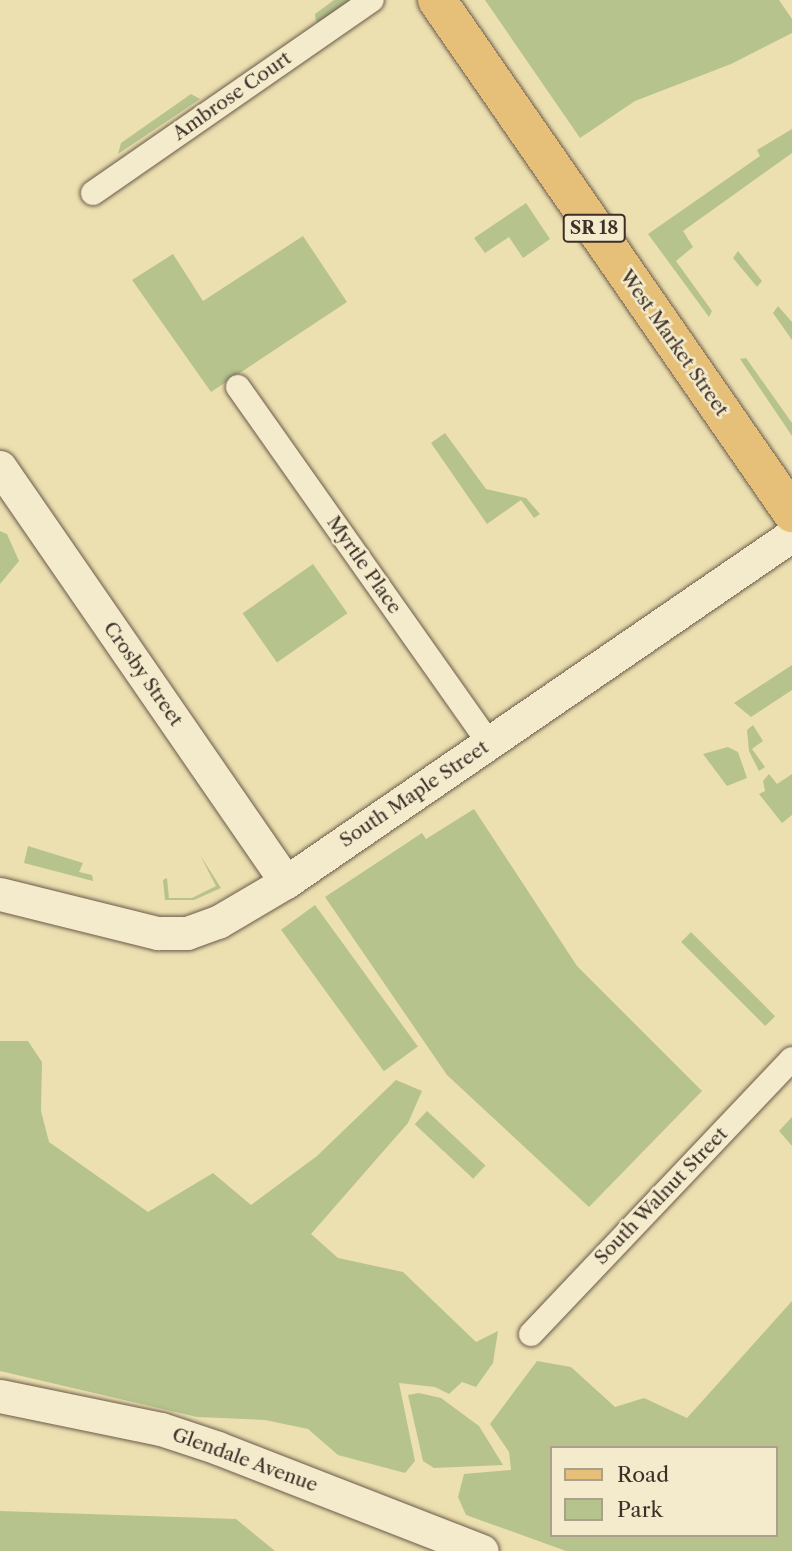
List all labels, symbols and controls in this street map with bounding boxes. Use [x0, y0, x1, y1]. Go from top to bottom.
street label: Ambrose Court [168, 47, 296, 145]
road number: SR 18 [561, 213, 627, 242]
street label: West Market Street [615, 265, 733, 421]
street label: Myrtle Place [322, 512, 406, 618]
street label: Crosby Street [98, 617, 188, 731]
street label: South Maple Street [335, 736, 493, 852]
street label: South Walnut Street [589, 1122, 733, 1270]
street label: Glendale Avenue [169, 1423, 321, 1497]
legend [550, 1446, 778, 1537]
text: Road [617, 1462, 669, 1487]
text: Park [617, 1497, 663, 1522]

